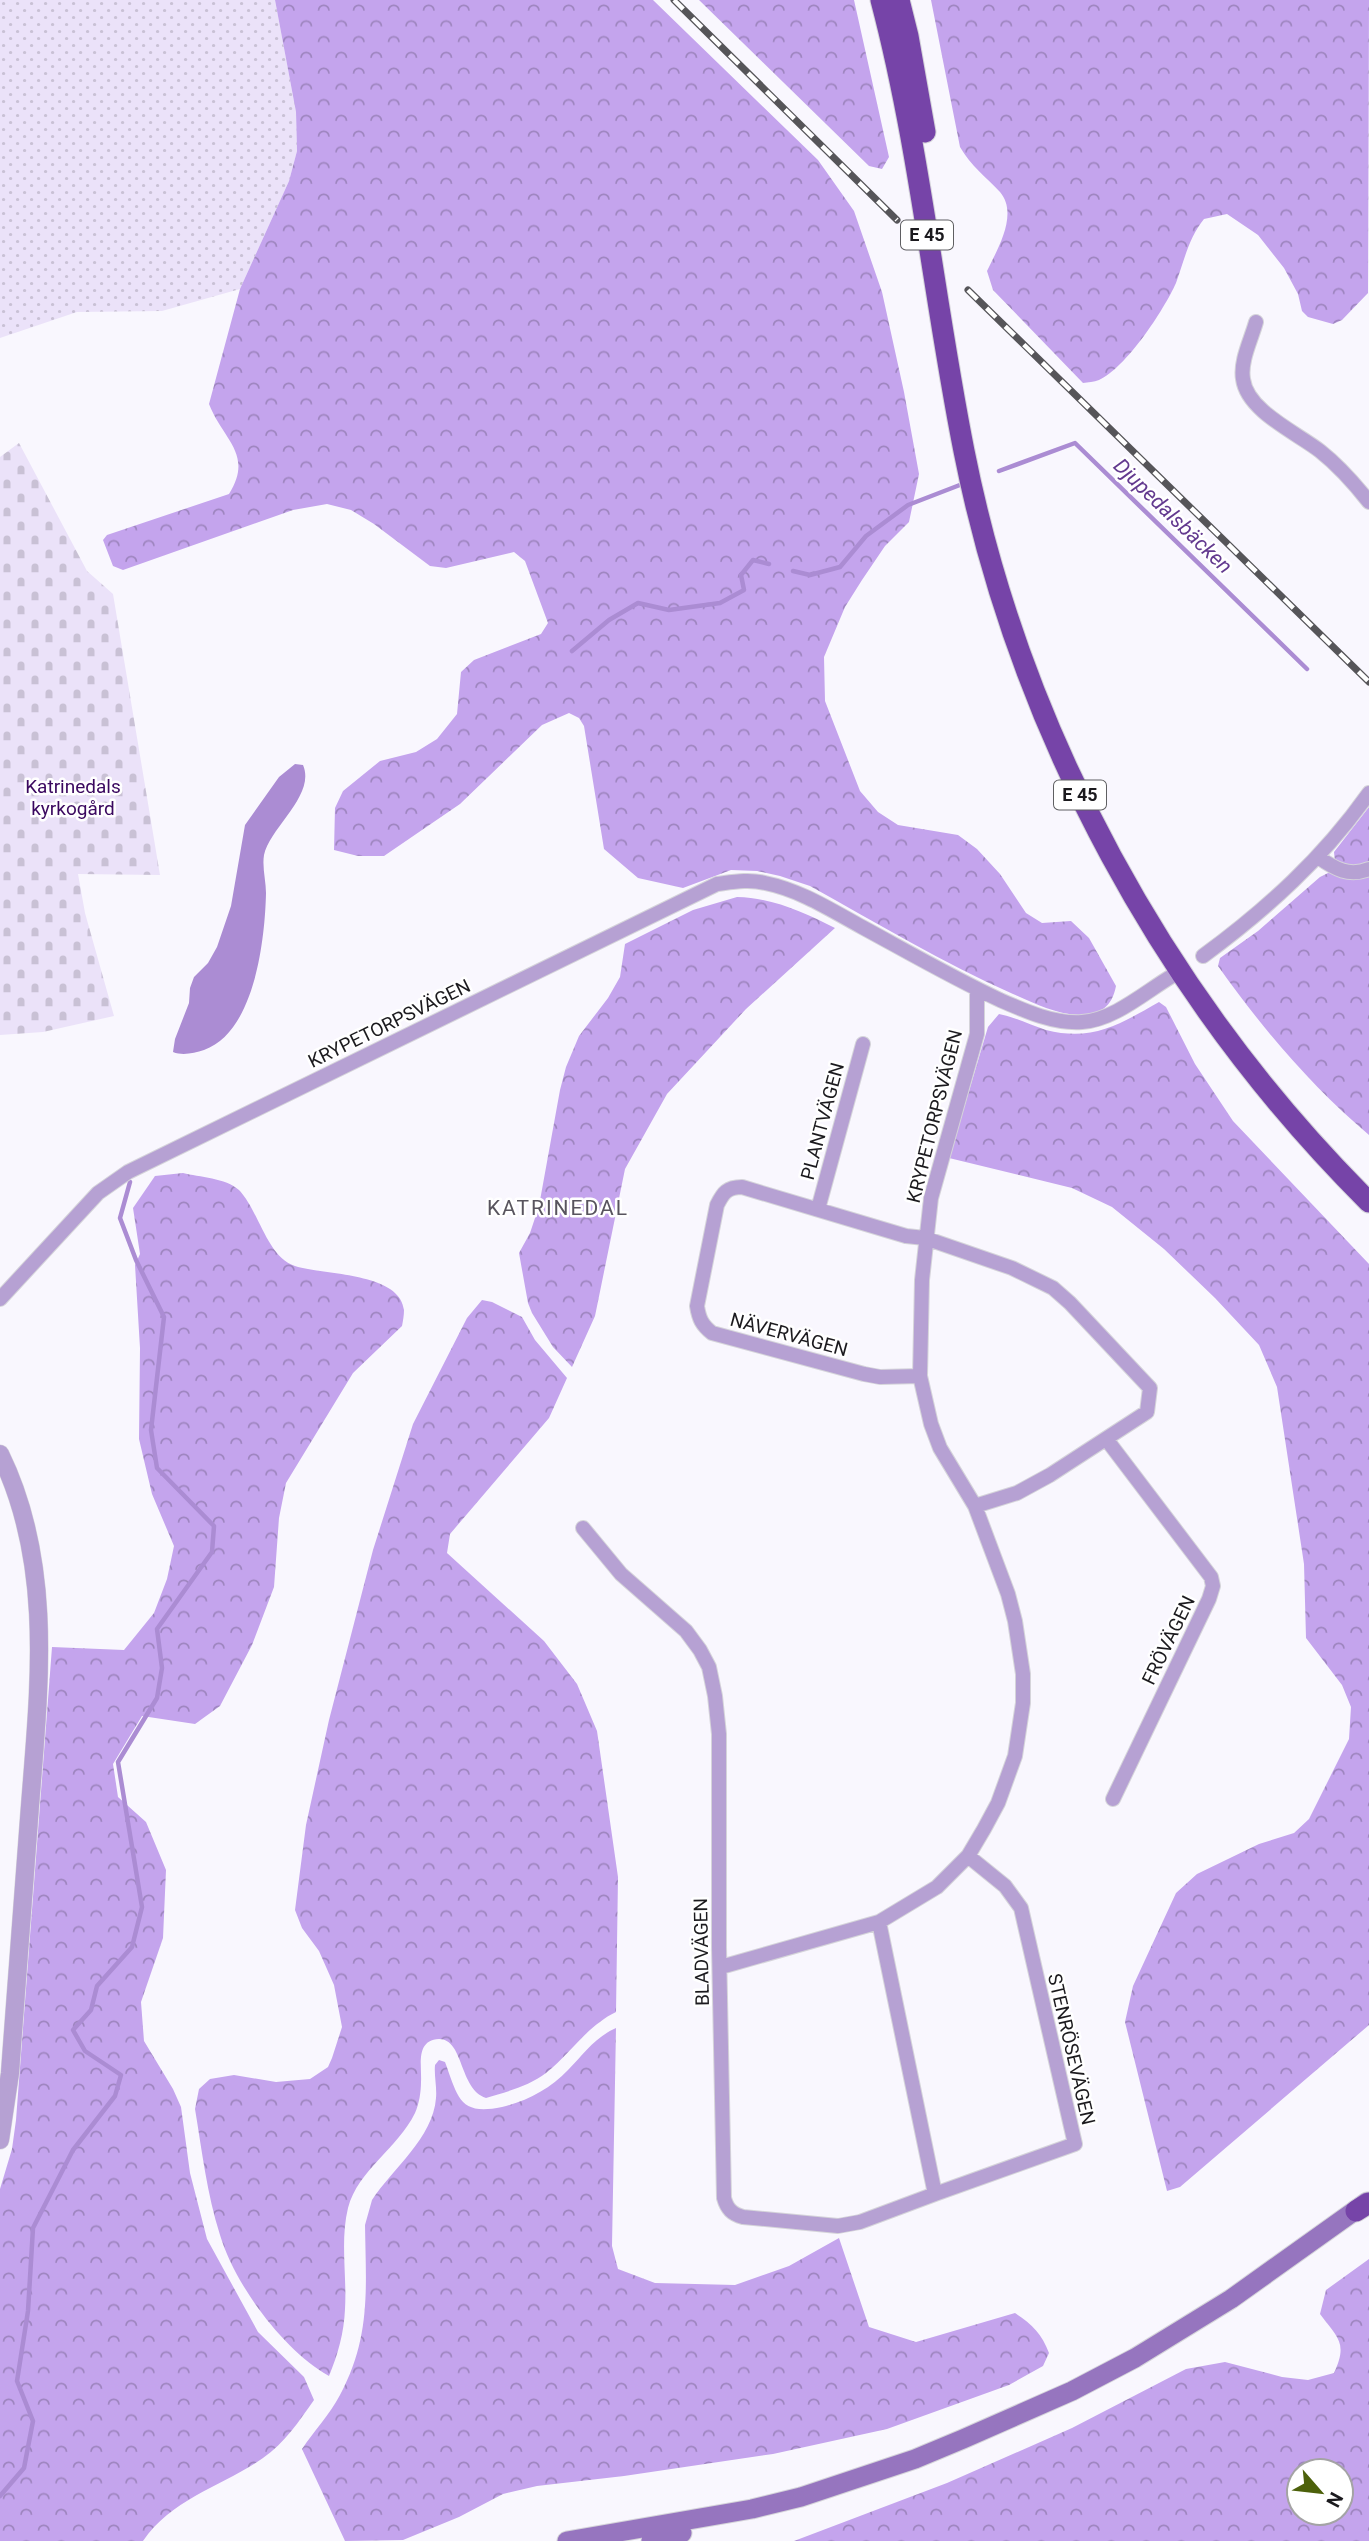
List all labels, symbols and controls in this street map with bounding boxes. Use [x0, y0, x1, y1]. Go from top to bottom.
road number: E 45 [901, 220, 953, 249]
water label: Djupedalsbäcken [1109, 453, 1237, 579]
park label: Katrinedals kyrkogård [25, 775, 121, 820]
road number: E 45 [1054, 780, 1106, 810]
street label: KRYPETORPSVÄGEN [304, 974, 474, 1073]
street label: KRYPETORPSVÄGEN [902, 1027, 967, 1205]
street label: PLANTVÄGEN [796, 1060, 849, 1182]
district label: KATRINEDAL [487, 1196, 629, 1220]
street label: NÄVERVÄGEN [728, 1308, 850, 1361]
street label: FRÖVÄGEN [1137, 1592, 1200, 1688]
street label: BLADVÄGEN [689, 1898, 714, 2006]
street label: STENRÖSEVÄGEN [1043, 1971, 1100, 2127]
north arrow [1285, 2457, 1355, 2527]
text: N [1321, 2488, 1348, 2511]

